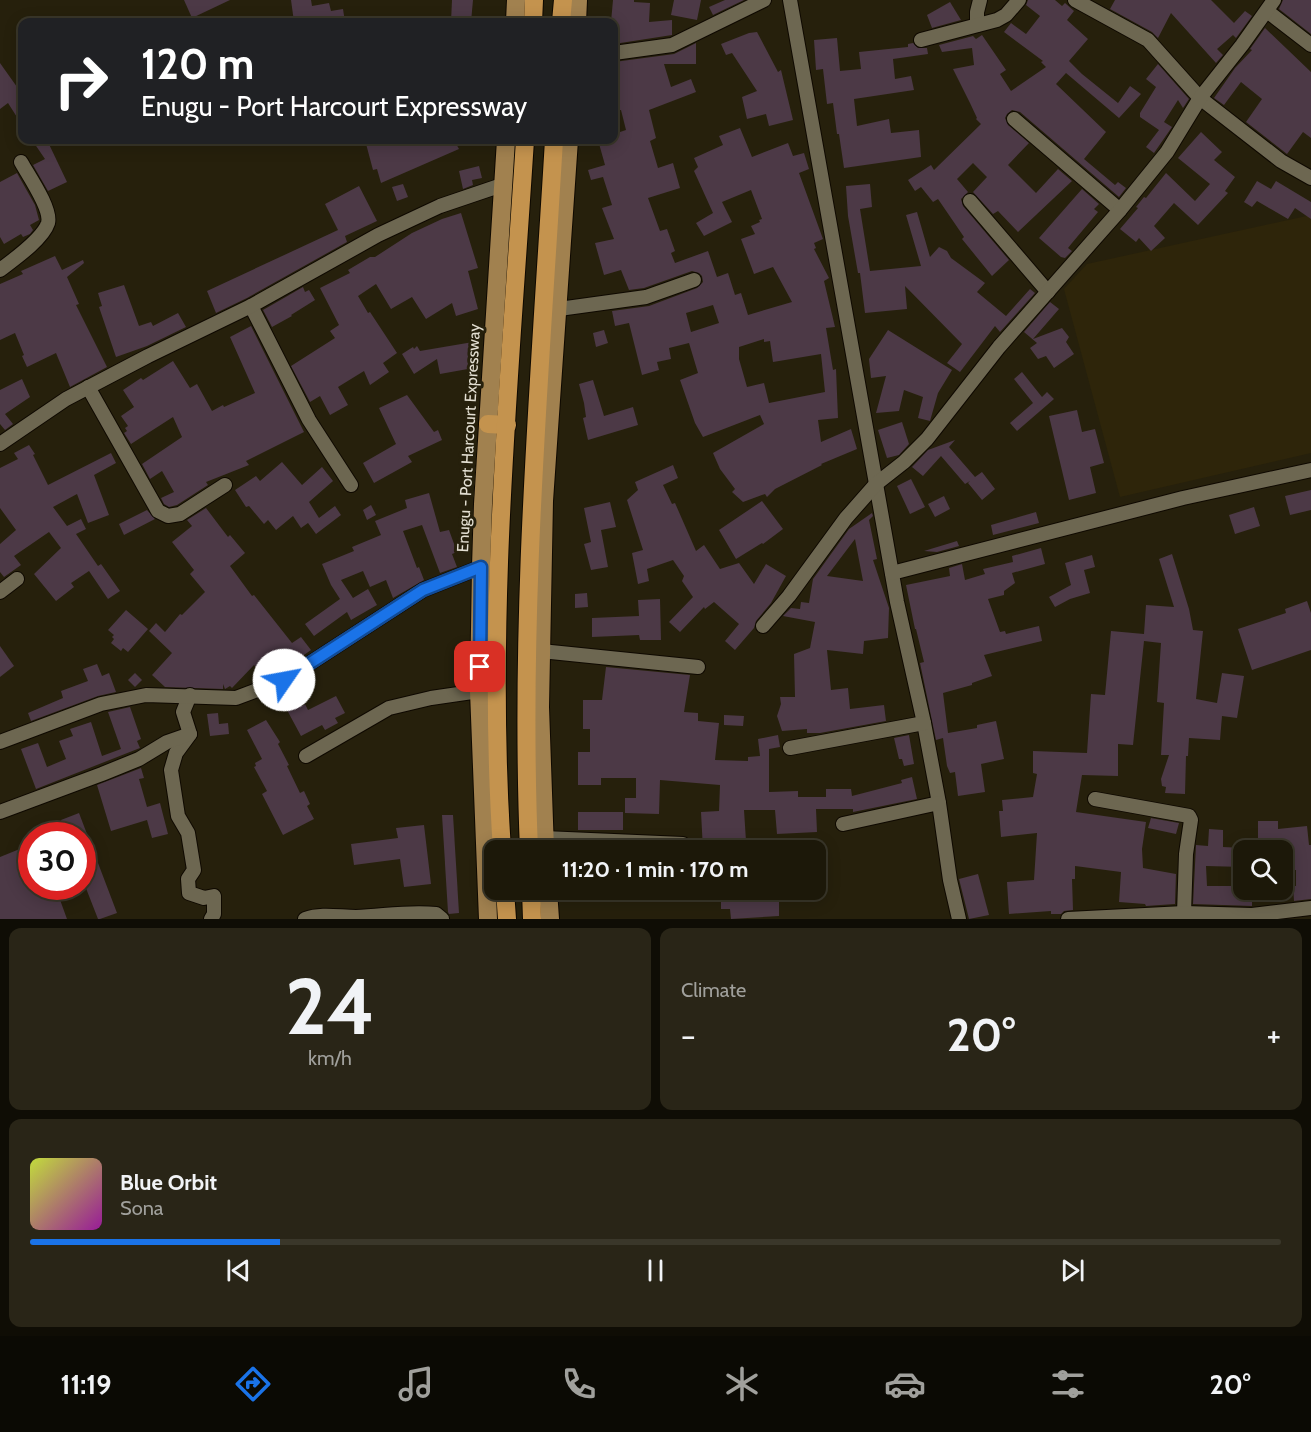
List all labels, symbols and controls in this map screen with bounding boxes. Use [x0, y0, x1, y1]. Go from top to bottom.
text: 120 m [141, 38, 254, 90]
icon: right [42, 42, 120, 120]
text: Enugu - Port Harcourt Expressway [141, 90, 527, 123]
street label: Enugu - Port Harcourt Expressway [453, 323, 484, 553]
pin [454, 641, 505, 692]
position arrow [252, 648, 316, 712]
icon: arrive [463, 650, 496, 683]
speed limit sign: 30 [18, 822, 96, 900]
map controls [1233, 840, 1293, 900]
button: search [1233, 840, 1293, 900]
text: 11:20 · 1 min · 170 m [562, 856, 748, 883]
text: 24 [285, 959, 375, 1054]
text: Climate [681, 978, 746, 1002]
text: 20° [947, 1008, 1015, 1062]
text: − [681, 1015, 696, 1055]
text: + [1266, 1015, 1281, 1055]
text: km/h [308, 1046, 352, 1070]
text: Blue Orbit [120, 1169, 217, 1196]
text: Sona [120, 1196, 163, 1220]
icon: previous [222, 1254, 255, 1287]
icon: pause [639, 1254, 672, 1287]
icon: next [1056, 1254, 1089, 1287]
icon: directions [232, 1363, 274, 1405]
icon: music [395, 1363, 437, 1405]
icon: phone [558, 1363, 600, 1405]
icon: climate [721, 1363, 763, 1405]
icon: car [884, 1363, 926, 1405]
icon: filters [1047, 1363, 1089, 1405]
text: 11:19 [60, 1368, 111, 1401]
text: 20° [1209, 1368, 1251, 1401]

